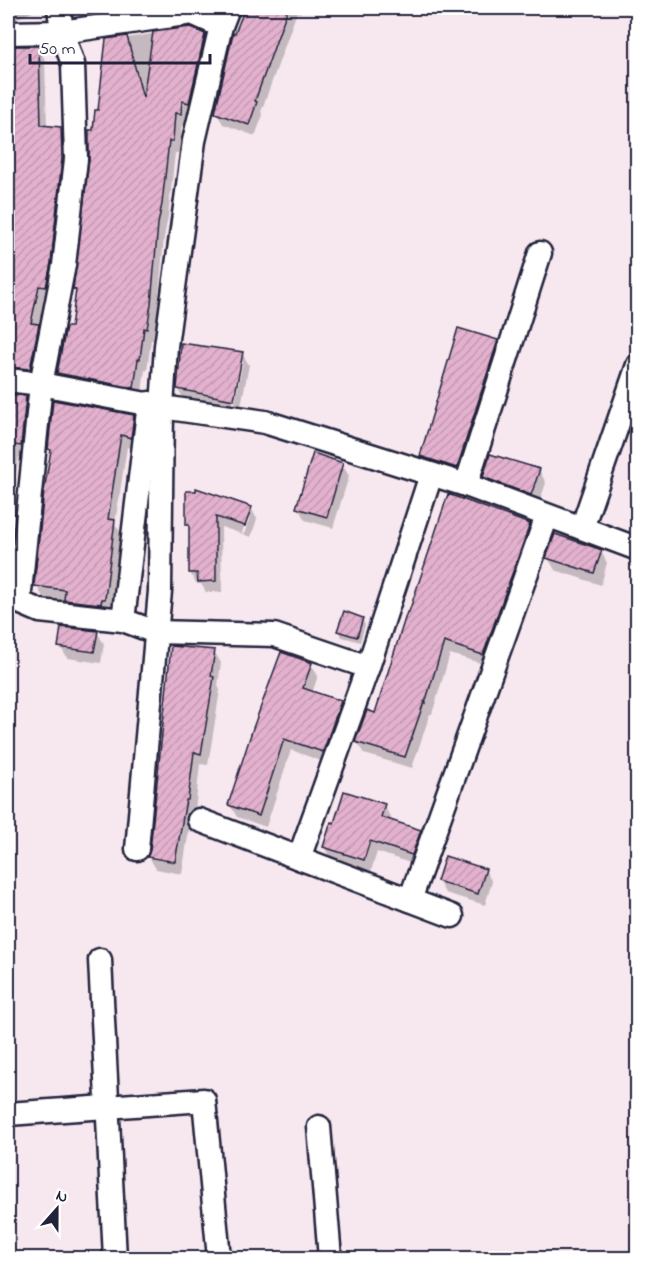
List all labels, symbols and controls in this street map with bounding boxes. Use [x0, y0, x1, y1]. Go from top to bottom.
scale bar [30, 27, 210, 65]
text: 50 m [39, 37, 76, 63]
north arrow [27, 1179, 87, 1239]
text: N [52, 1184, 71, 1210]

